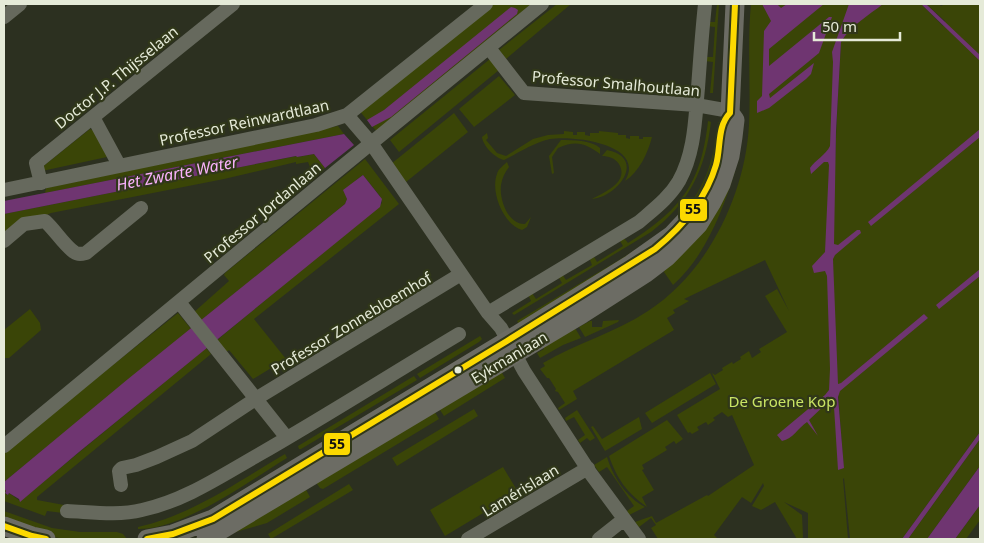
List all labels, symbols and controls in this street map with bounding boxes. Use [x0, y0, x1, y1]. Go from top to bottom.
scale bar [814, 10, 900, 42]
text: 50 m [822, 16, 857, 36]
street label: Doctor J.P. Thijsselaan [50, 21, 182, 133]
street label: Professor Smalhoutlaan [531, 66, 701, 100]
street label: Professor Reinwardtlaan [157, 94, 331, 150]
water label: Het Zwarte Water [114, 150, 240, 196]
street label: Professor Jordanlaan [199, 157, 325, 267]
line badge: 55 [679, 198, 708, 222]
text: 55 [685, 199, 701, 218]
street label: Professor Zonnebloemhof [267, 267, 436, 379]
street label: Eykmanlaan [467, 326, 551, 388]
unlabelled marker [453, 365, 463, 375]
park label: De Groene Kop [729, 391, 835, 411]
line badge: 55 [323, 432, 351, 456]
text: 55 [329, 434, 345, 453]
street label: Lamérislaan [478, 459, 562, 521]

